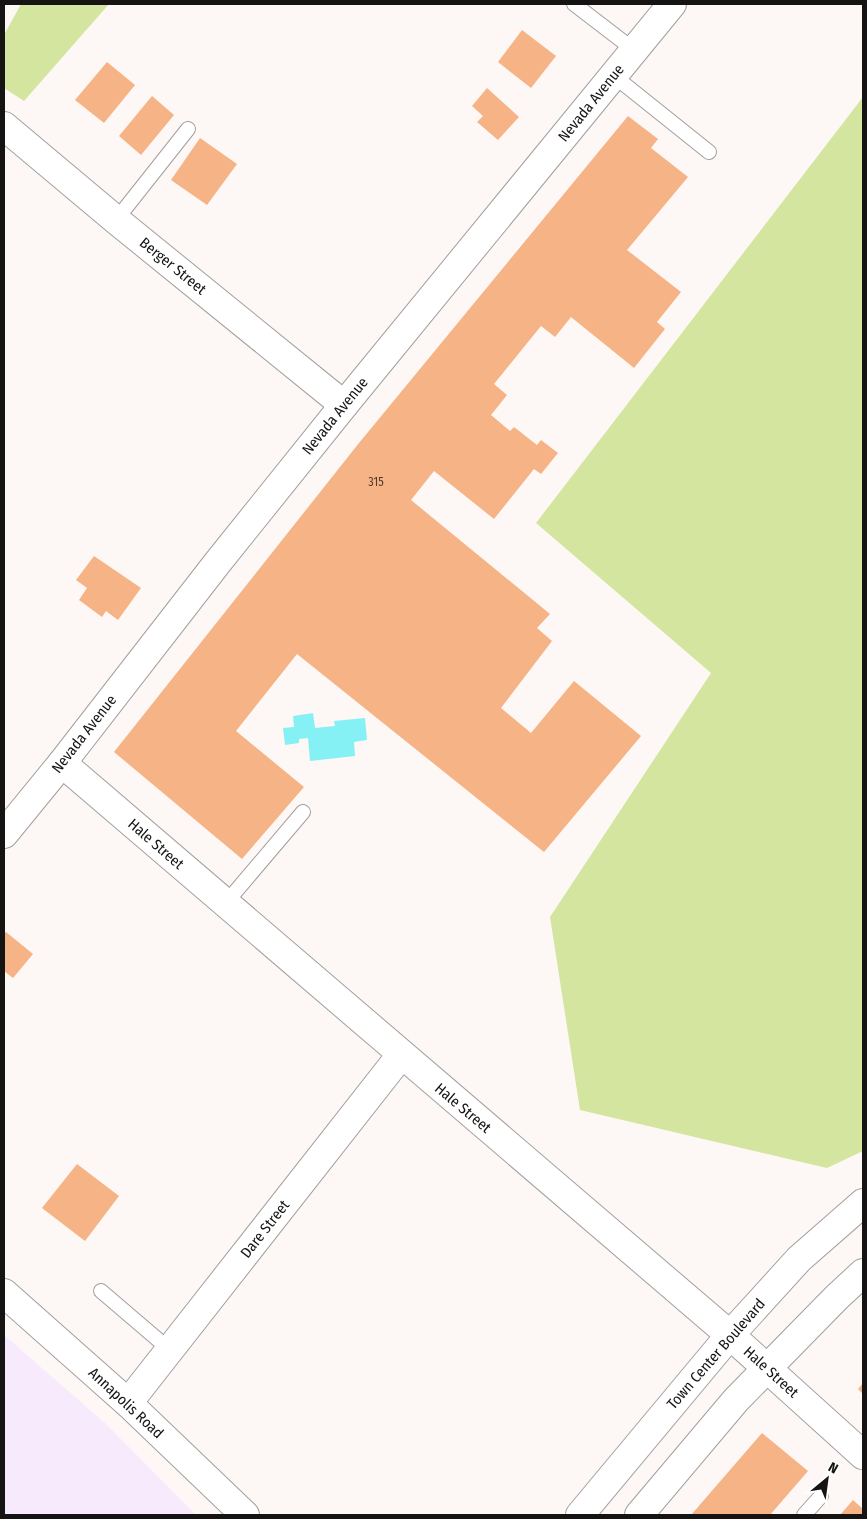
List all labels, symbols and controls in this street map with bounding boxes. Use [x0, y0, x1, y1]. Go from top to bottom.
street label: Nevada Avenue [554, 61, 628, 145]
street label: Berger Street [136, 234, 210, 298]
street label: Nevada Avenue [298, 374, 372, 458]
house number: 315 [368, 475, 384, 489]
street label: Nevada Avenue [48, 691, 120, 777]
street label: Hale Street [124, 815, 188, 873]
street label: Hale Street [431, 1079, 495, 1137]
street label: Dare Street [237, 1196, 293, 1262]
street label: Town Center Boulevard [663, 1295, 769, 1413]
street label: Hale Street [740, 1343, 802, 1401]
street label: Annapolis Road [85, 1364, 167, 1442]
north arrow [802, 1454, 852, 1504]
text: N [825, 1459, 841, 1478]

